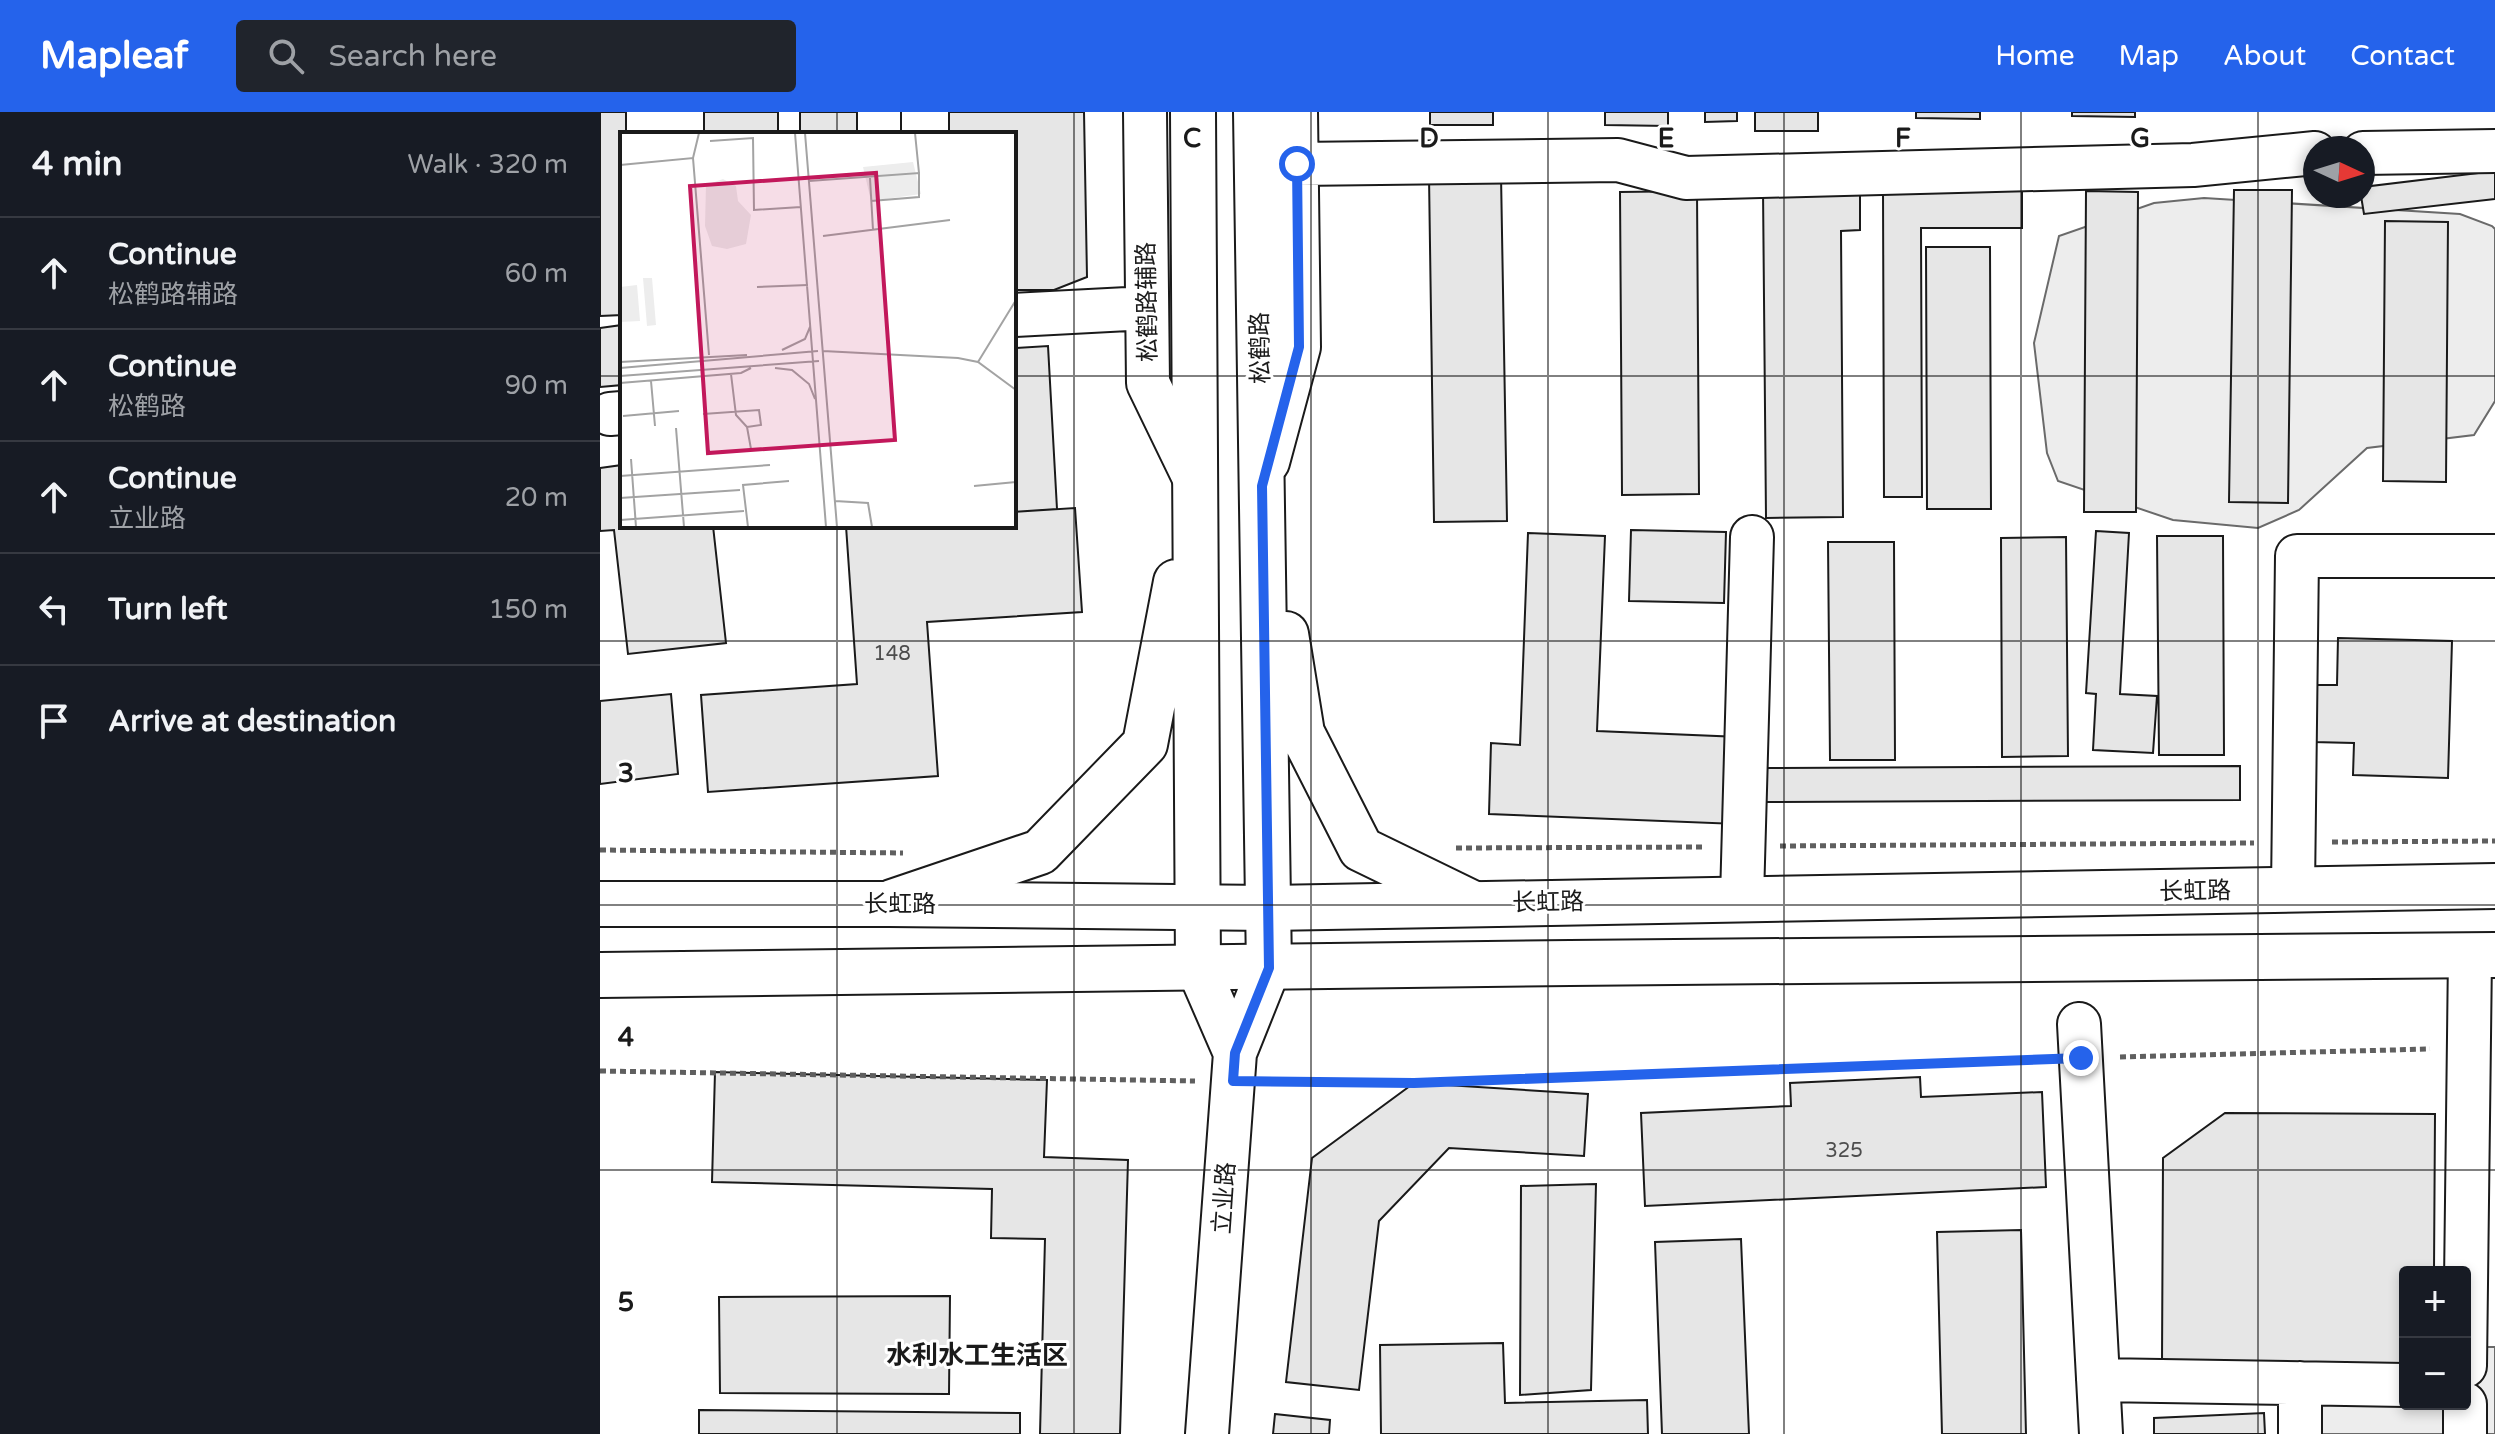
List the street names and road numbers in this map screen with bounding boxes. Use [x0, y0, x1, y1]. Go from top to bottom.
street label: 松鹤路辅路 [1132, 242, 1163, 362]
street label: 松鹤路 [1245, 312, 1276, 384]
street label: 长虹路 [2159, 876, 2231, 907]
street label: 长虹路 [1512, 887, 1584, 918]
street label: 长虹路 [864, 890, 936, 919]
street label: 立业路 [1208, 1161, 1241, 1235]

